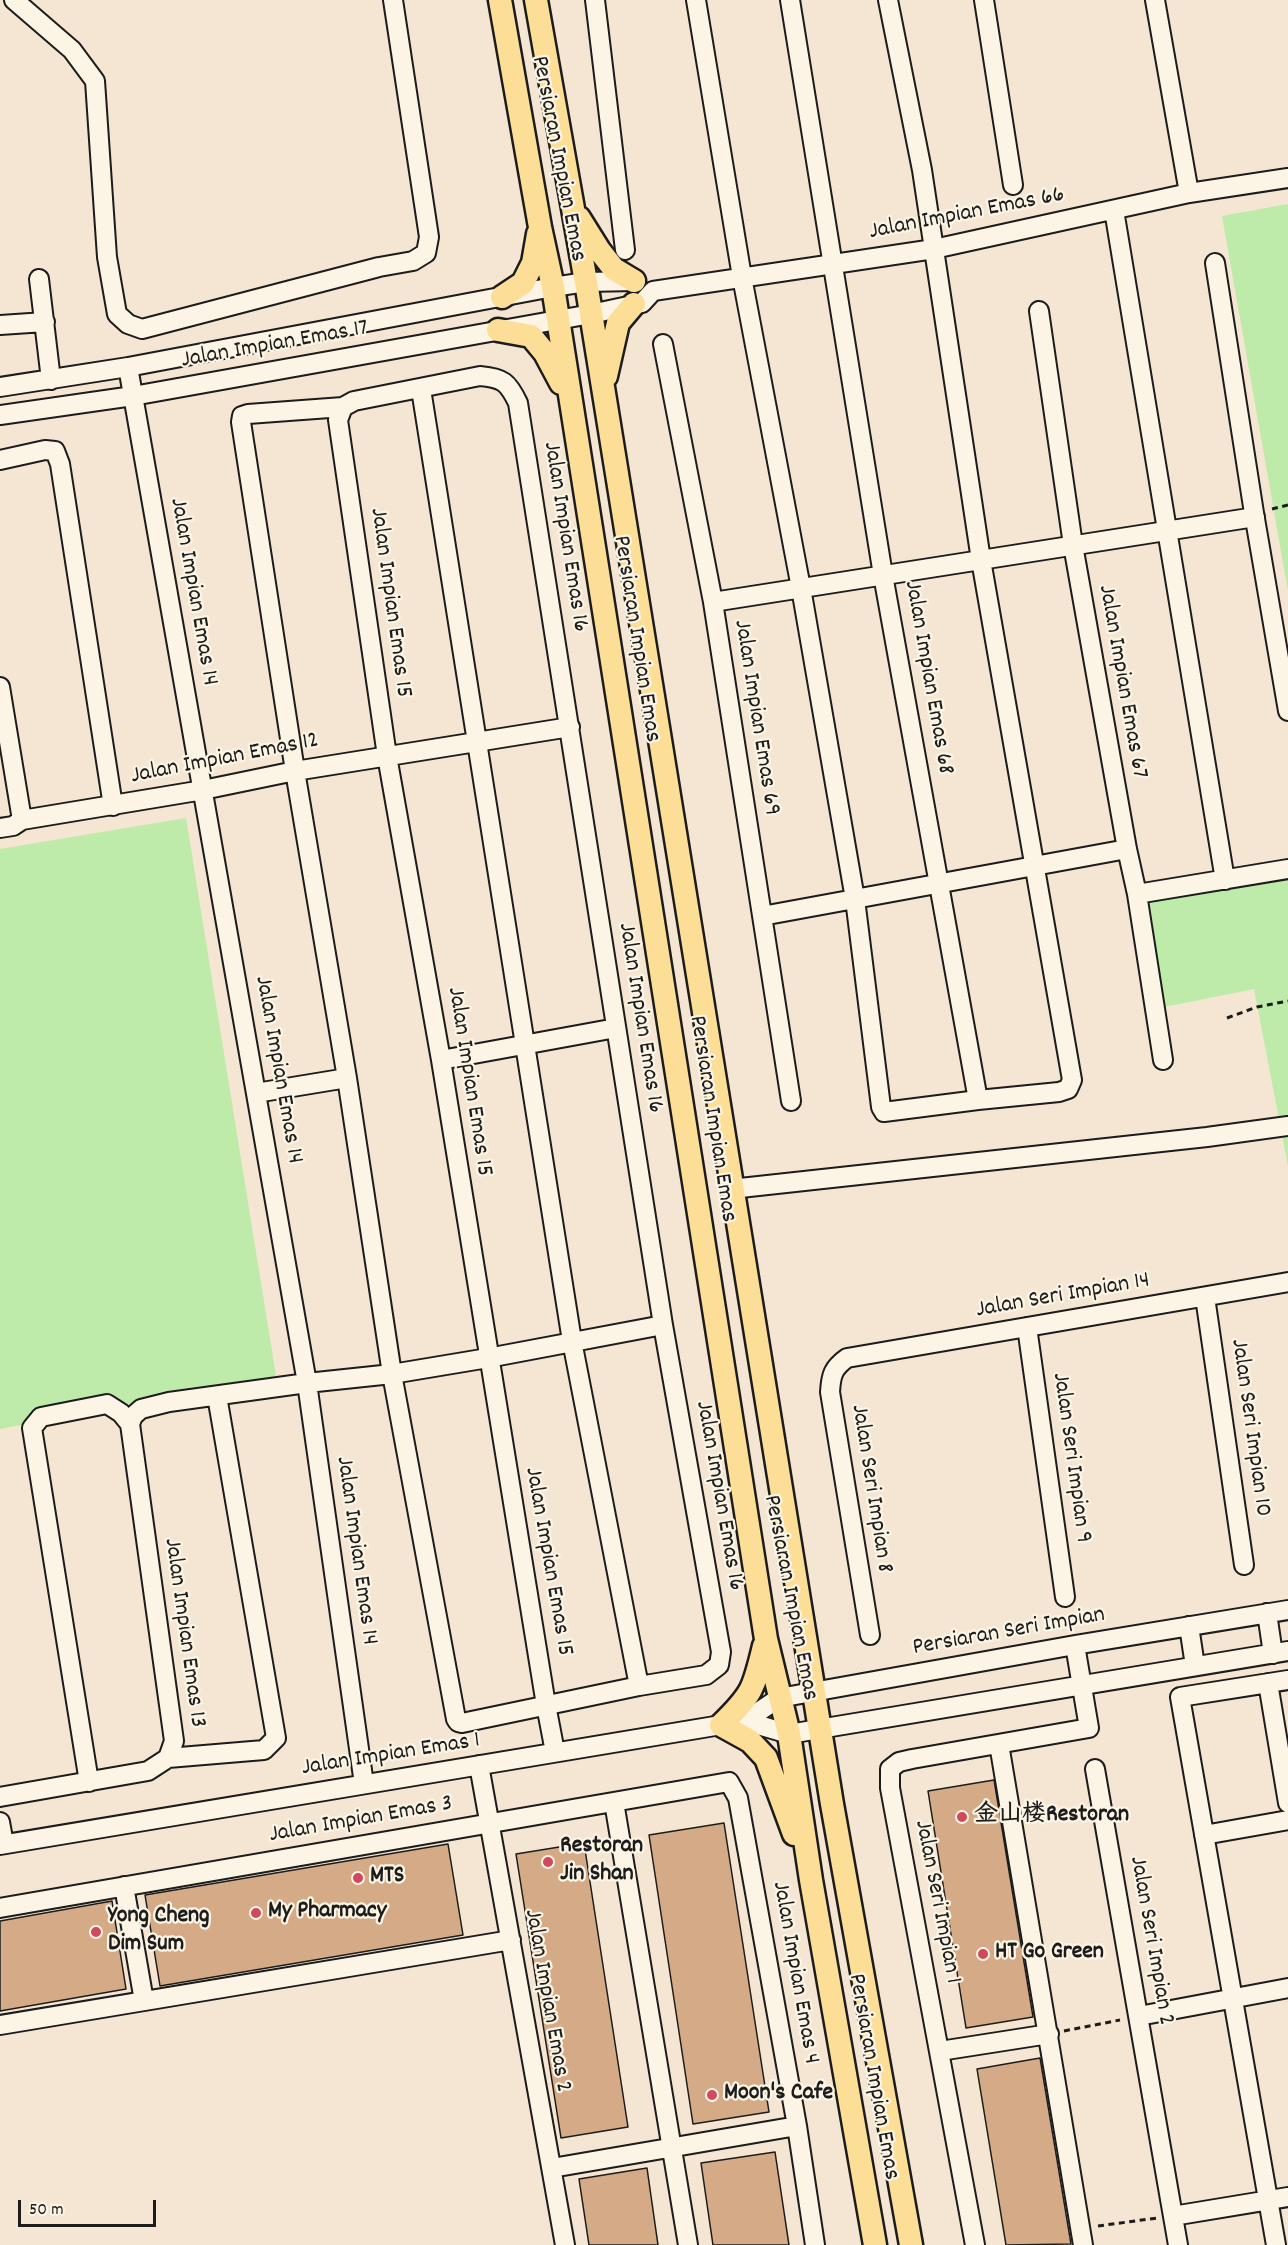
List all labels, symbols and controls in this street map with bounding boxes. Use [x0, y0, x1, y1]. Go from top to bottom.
street label: Persiaran Impian Emas [523, 54, 591, 264]
street label: Jalan Impian Emas 66 [867, 182, 1067, 248]
street label: Jalan Impian Emas 17 [179, 315, 371, 377]
street label: Jalan Impian Emas 16 [535, 440, 593, 634]
street label: Jalan Impian Emas 14 [161, 496, 223, 688]
street label: Jalan Impian Emas 15 [361, 506, 417, 700]
street label: Persiaran Impian Emas [604, 534, 666, 744]
street label: Jalan Impian Emas 68 [896, 579, 958, 777]
street label: Jalan Impian Emas 67 [1090, 583, 1152, 781]
street label: Jalan Impian Emas 69 [725, 618, 785, 818]
street label: Jalan Impian Emas 12 [129, 728, 321, 792]
street label: Jalan Impian Emas 16 [610, 921, 668, 1115]
street label: Jalan Impian Emas 14 [246, 974, 308, 1166]
street label: Jalan Impian Emas 15 [439, 985, 497, 1179]
street label: Persiaran Impian Emas [680, 1014, 742, 1224]
street label: Jalan Seri Impian 14 [974, 1268, 1152, 1326]
street label: Jalan Seri Impian 10 [1222, 1337, 1276, 1519]
street label: Jalan Seri Impian 9 [1044, 1371, 1096, 1545]
street label: Jalan Impian Emas 16 [687, 1399, 749, 1593]
street label: Jalan Seri Impian 8 [842, 1403, 898, 1575]
street label: Jalan Impian Emas 14 [328, 1455, 382, 1647]
street label: Jalan Impian Emas 15 [516, 1465, 578, 1659]
street label: Persiaran Impian Emas [755, 1493, 823, 1703]
street label: Jalan Impian Emas 13 [155, 1536, 211, 1730]
street label: Persiaran Seri Impian [911, 1602, 1107, 1664]
street label: Jalan Impian Emas 1 [300, 1728, 482, 1784]
street label: Jalan Impian Emas 3 [267, 1791, 455, 1851]
place label: 金山楼Restoran [974, 1803, 1129, 1831]
marker: 金山楼Restoran [955, 1810, 969, 1824]
street label: Jalan Seri Impian 1 [906, 1818, 966, 1986]
place label: Restoran Jin Shan [560, 1834, 643, 1890]
street label: Jalan Seri Impian 2 [1121, 1854, 1179, 2028]
marker: Restoran Jin Shan [541, 1855, 555, 1869]
place label: MTS [370, 1864, 404, 1892]
marker: MTS [351, 1871, 365, 1885]
street label: Jalan Impian Emas 4 [764, 1879, 824, 2067]
place label: My Pharmacy [268, 1899, 386, 1927]
place label: Yong Cheng Dim Sum [108, 1904, 210, 1960]
marker: My Pharmacy [249, 1906, 263, 1920]
street label: Jalan Impian Emas 2 [516, 1907, 576, 2095]
marker: Yong Cheng Dim Sum [89, 1925, 103, 1939]
place label: HT Go Green [995, 1940, 1104, 1968]
marker: HT Go Green [976, 1947, 990, 1961]
street label: Persiaran Impian Emas [840, 1972, 904, 2182]
place label: Moon's Cafe [724, 2081, 833, 2109]
marker: Moon's Cafe [705, 2088, 719, 2102]
scale bar [21, 2188, 159, 2226]
text: 50 m [29, 2198, 64, 2223]

